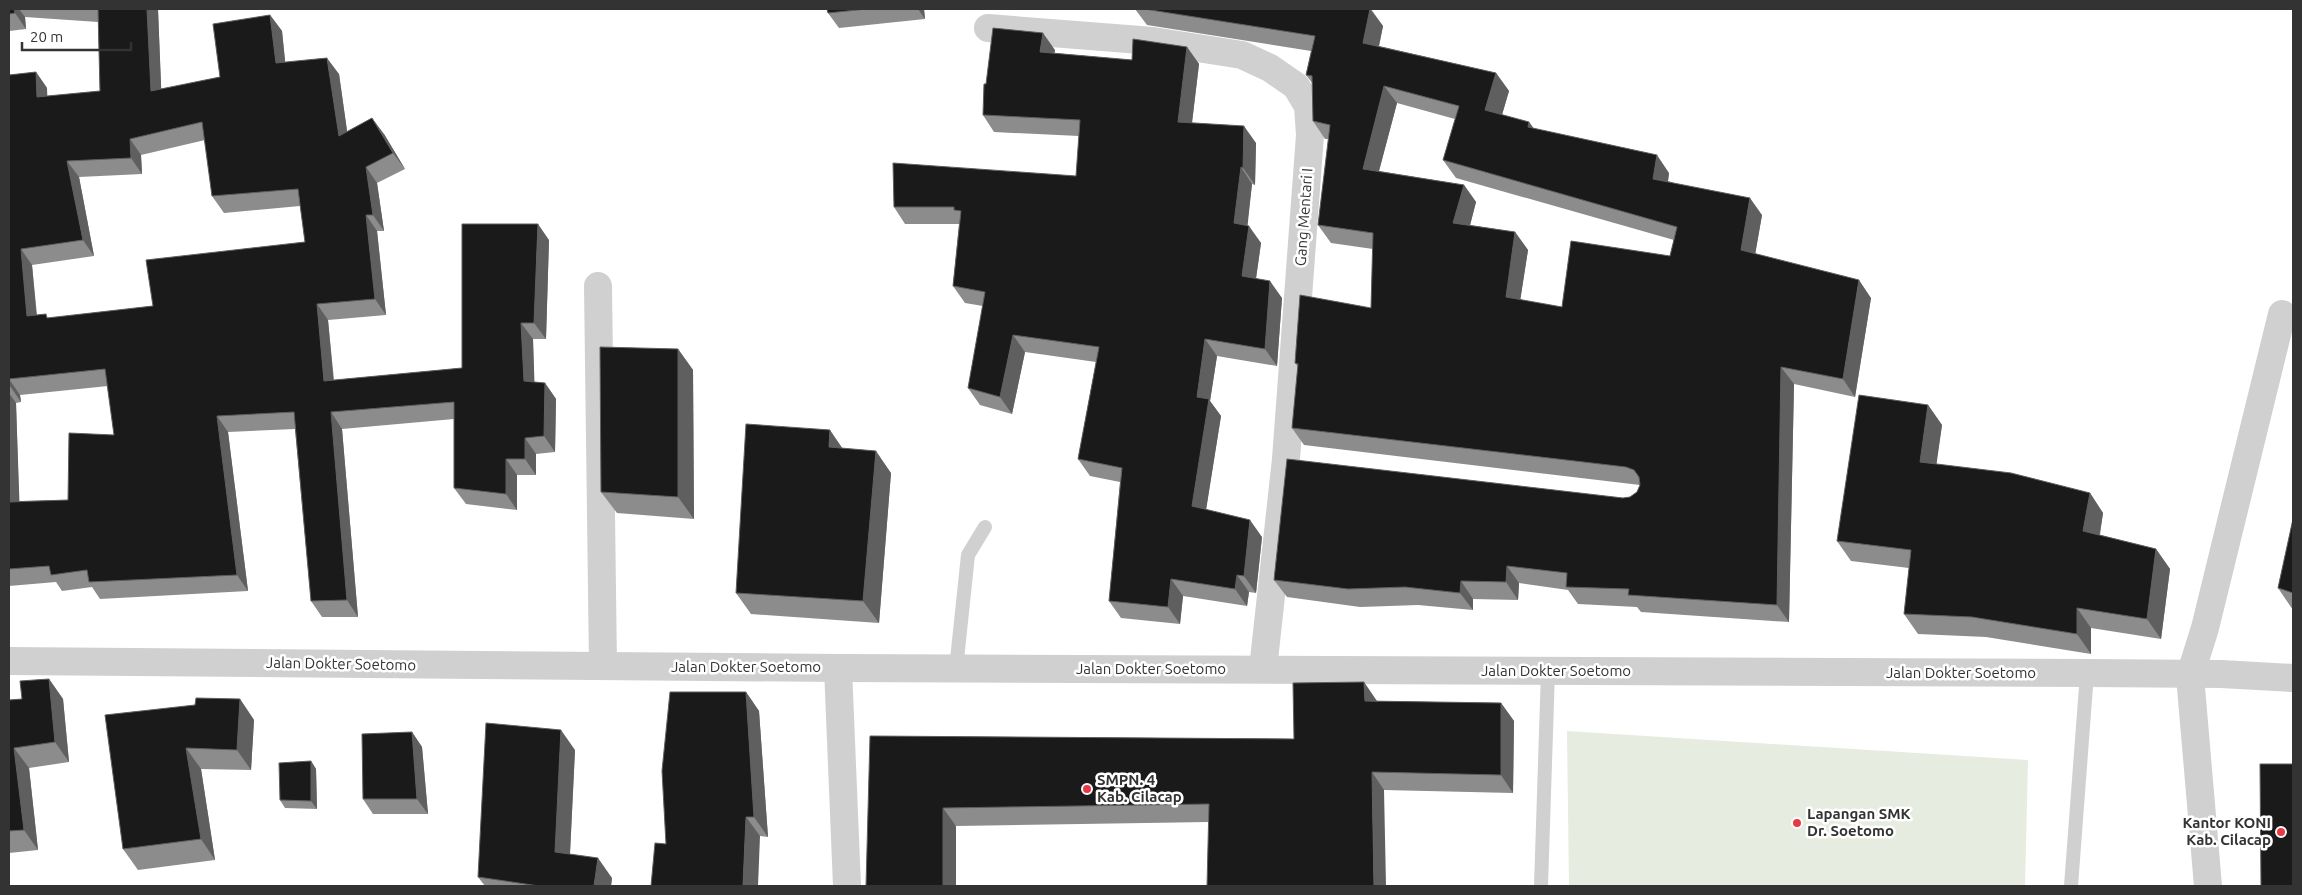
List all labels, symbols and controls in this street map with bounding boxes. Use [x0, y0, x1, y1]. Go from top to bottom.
scale bar [22, 20, 131, 52]
text: 20 m [30, 28, 63, 45]
street label: Gang Mentari I [1292, 167, 1315, 267]
street label: Jalan Dokter Soetomo [266, 654, 416, 673]
street label: Jalan Dokter Soetomo [671, 658, 821, 675]
street label: Jalan Dokter Soetomo [1076, 660, 1226, 677]
street label: Jalan Dokter Soetomo [1481, 662, 1631, 679]
street label: Jalan Dokter Soetomo [1886, 664, 2036, 681]
place label: SMPN. 4 Kab. Cilacap [1097, 771, 1182, 805]
marker: SMPN. 4 Kab. Cilacap [1081, 783, 1093, 795]
place label: Lapangan SMK Dr. Soetomo [1807, 805, 1911, 839]
place label: Kantor KONI Kab. Cilacap [2182, 814, 2271, 848]
marker: Lapangan SMK Dr. Soetomo [1791, 817, 1803, 829]
marker: Kantor KONI Kab. Cilacap [2275, 826, 2287, 838]

